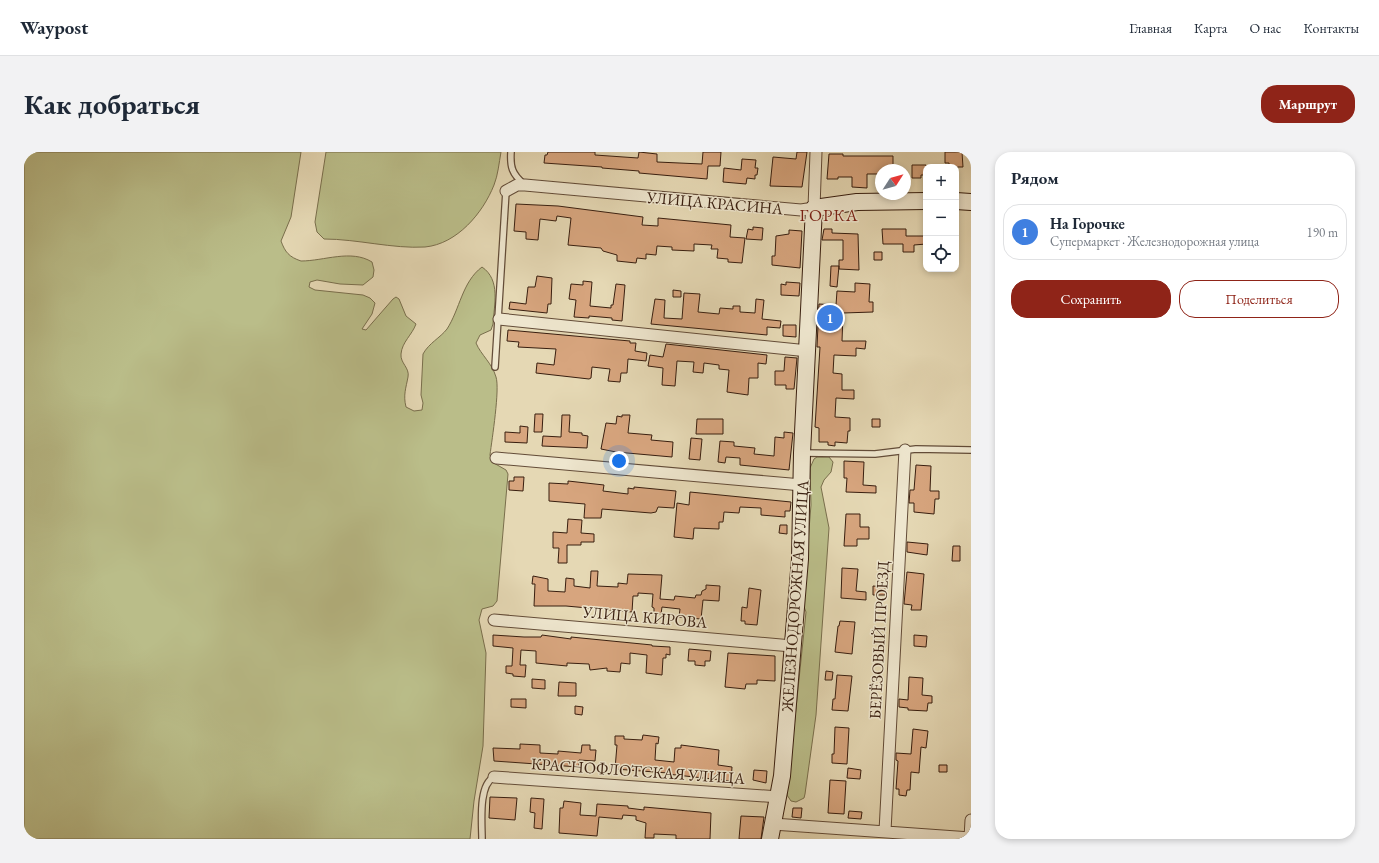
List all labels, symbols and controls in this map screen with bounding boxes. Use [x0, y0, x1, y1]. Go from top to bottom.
text: Waypost [20, 15, 88, 40]
text: Главная [1129, 19, 1172, 37]
text: Карта [1194, 19, 1227, 37]
text: О нас [1249, 19, 1281, 37]
text: Контакты [1303, 19, 1359, 37]
button: Маршрут [1261, 85, 1355, 123]
text: Как добраться [24, 86, 200, 122]
north arrow [875, 164, 911, 200]
map controls [923, 164, 959, 272]
button: + [923, 164, 959, 200]
text: Рядом [1011, 167, 1059, 189]
street label: УЛИЦА КРАСИНА [645, 186, 785, 220]
button: − [923, 200, 959, 236]
district label: ГОРКА [800, 204, 858, 226]
text: На Горочке [1050, 214, 1125, 233]
text: 1 [1022, 224, 1028, 241]
text: 190 m [1307, 224, 1338, 241]
text: Супермаркет · Железнодорожная улица [1050, 233, 1259, 250]
button: locate [923, 236, 959, 272]
button: Сохранить [1011, 280, 1171, 318]
button: Поделиться [1179, 280, 1339, 318]
pin: 1 [817, 303, 843, 333]
your location [609, 451, 629, 471]
street label: ЖЕЛЕЗНОДОРОЖНАЯ УЛИЦА [776, 478, 814, 714]
street label: БЕРЁЗОВЫЙ ПРОЕЗД [864, 560, 894, 720]
street label: УЛИЦА КИРОВА [581, 601, 709, 633]
street label: КРАСНОФЛОТСКАЯ УЛИЦА [530, 753, 747, 789]

